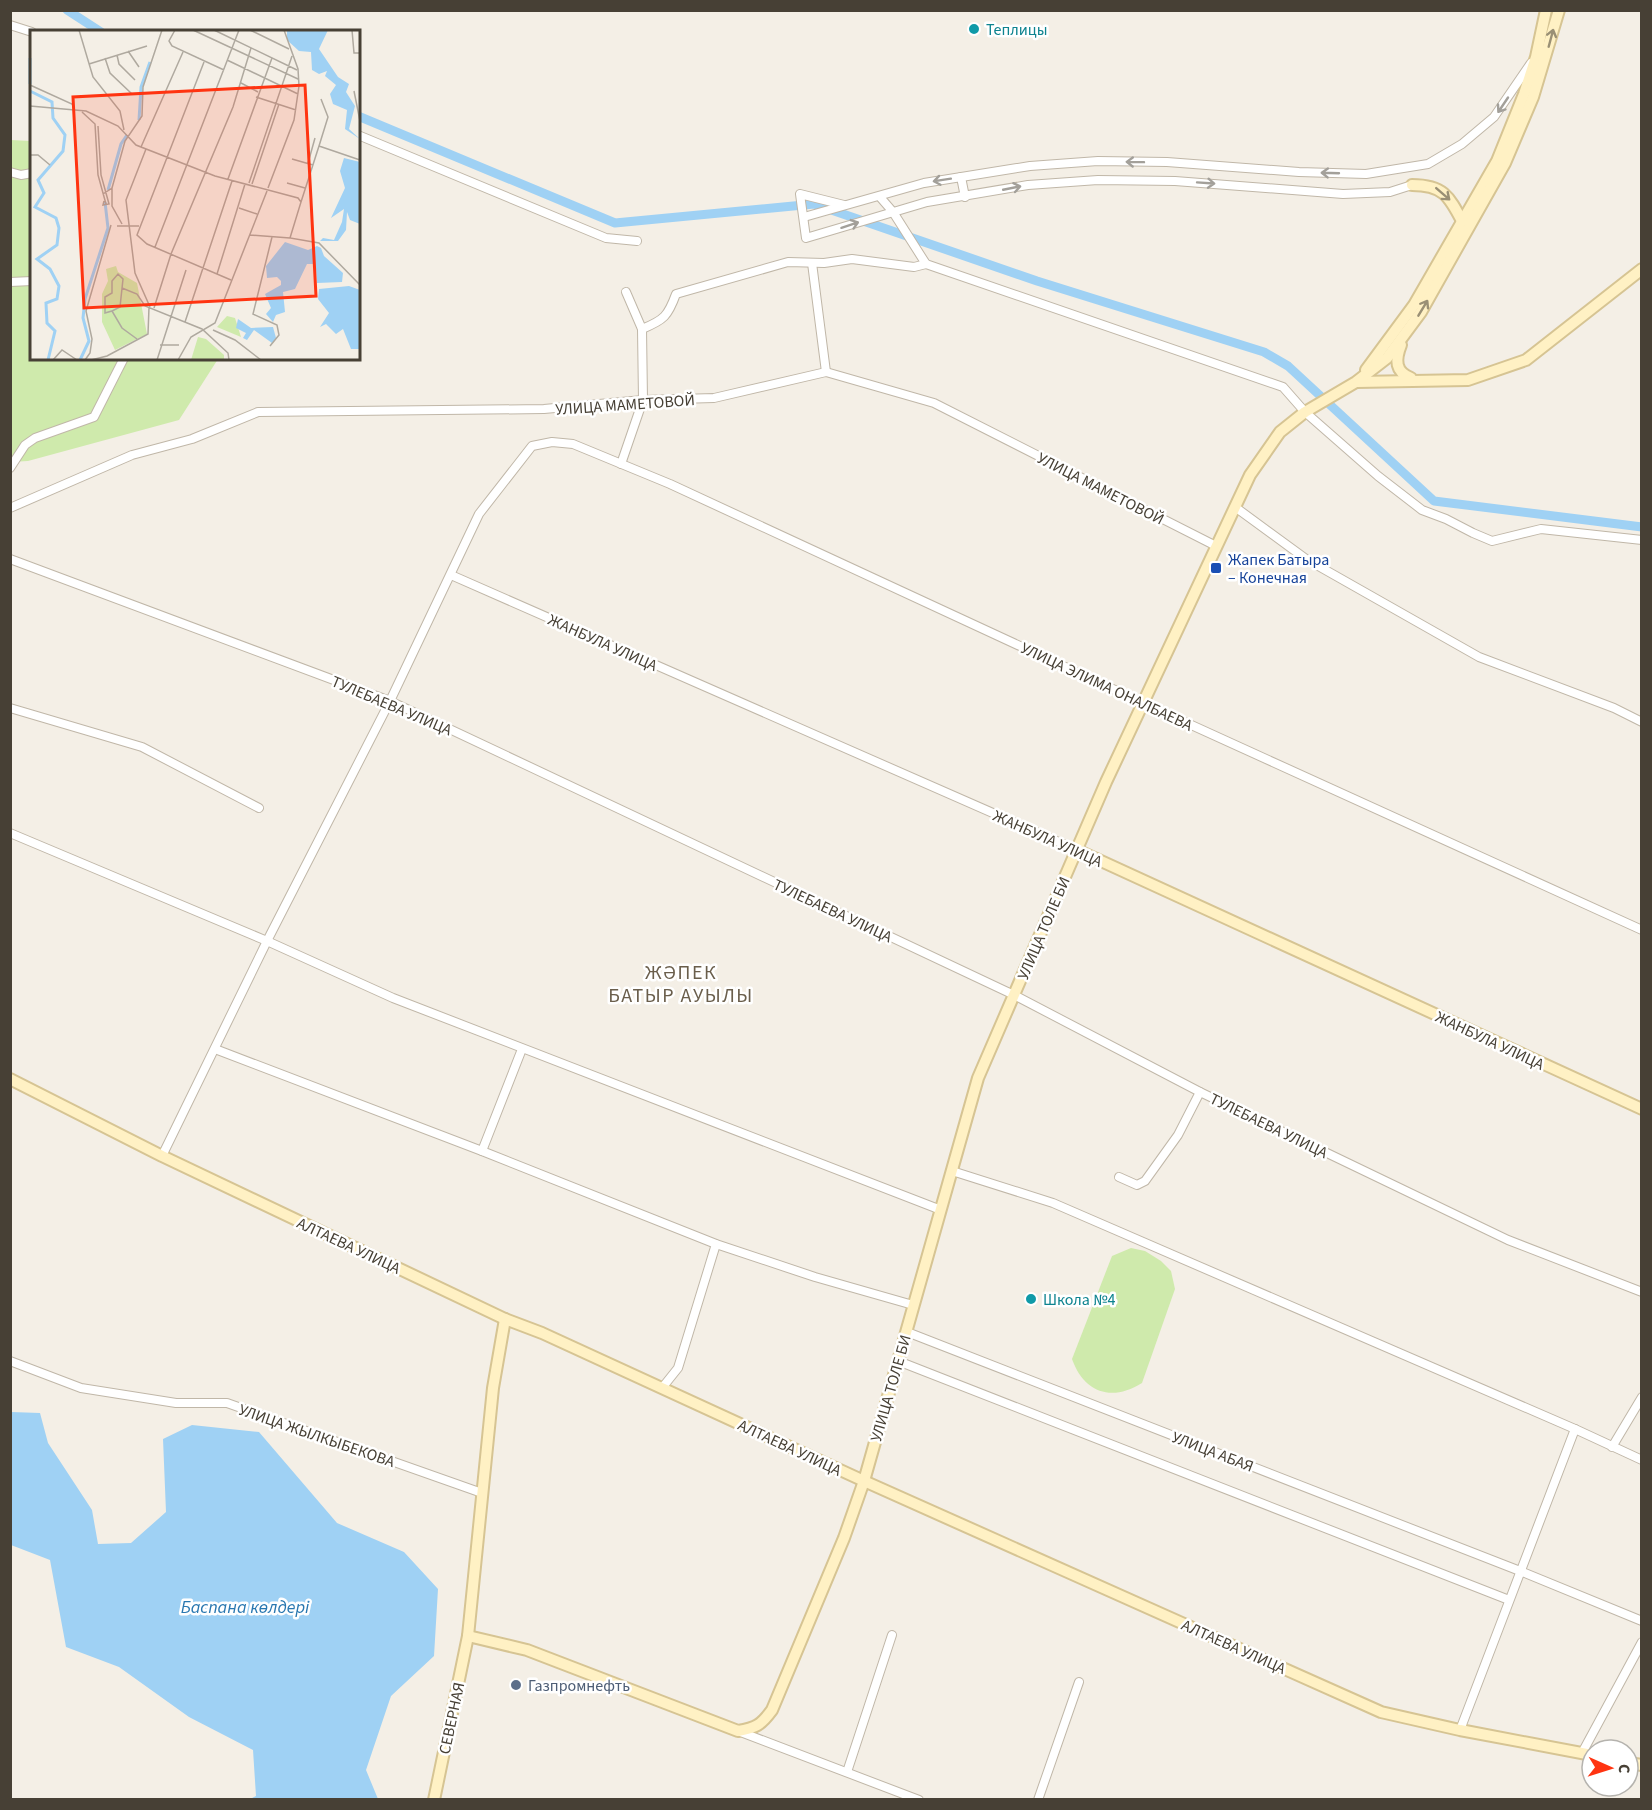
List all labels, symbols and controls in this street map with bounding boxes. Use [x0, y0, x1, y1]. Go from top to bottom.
place label: Теплицы [986, 19, 1048, 41]
marker: Теплицы [967, 22, 981, 36]
one-way arrow [1546, 29, 1558, 48]
inset map [30, 30, 360, 360]
one-way arrow [1497, 96, 1509, 113]
one-way arrow [1126, 156, 1146, 167]
one-way arrow [1321, 167, 1341, 178]
one-way arrow [932, 175, 952, 186]
one-way arrow [1196, 178, 1216, 189]
one-way arrow [1002, 182, 1021, 193]
one-way arrow [1435, 188, 1451, 201]
one-way arrow [840, 219, 859, 230]
one-way arrow [1418, 300, 1430, 317]
street label: УЛИЦА МАМЕТОВОЙ [555, 389, 696, 421]
street label: УЛИЦА МАМЕТОВОЙ [1033, 447, 1168, 530]
place label: Жапек Батыра – Конечная [1228, 549, 1329, 589]
marker: Жапек Батыра – Конечная [1209, 561, 1223, 575]
street label: ЖАНБУЛА УЛИЦА [544, 609, 661, 677]
street label: УЛИЦА ЭЛИМА ОНАЛБАЕВА [1017, 637, 1196, 737]
street label: ТУЛЕБАЕВА УЛИЦА [328, 671, 455, 741]
street label: ЖАНБУЛА УЛИЦА [989, 805, 1106, 873]
street label: УЛИЦА ТОЛЕ БИ [1012, 873, 1076, 983]
street label: ТУЛЕБАЕВА УЛИЦА [770, 874, 896, 948]
district label: ЖӘПЕК БАТЫР АУЫЛЫ [608, 959, 754, 1010]
street label: ЖАНБУЛА УЛИЦА [1432, 1006, 1548, 1076]
street label: ТУЛЕБАЕВА УЛИЦА [1206, 1088, 1332, 1164]
street label: АЛТАЕВА УЛИЦА [293, 1212, 404, 1280]
place label: Школа №4 [1043, 1289, 1115, 1311]
marker: Школа №4 [1024, 1292, 1038, 1306]
street label: УЛИЦА ТОЛЕ БИ [865, 1332, 917, 1444]
street label: УЛИЦА ЖЫЛКЫБЕКОВА [236, 1399, 398, 1473]
street label: АЛТАЕВА УЛИЦА [734, 1414, 845, 1482]
street label: УЛИЦА АБАЯ [1169, 1426, 1257, 1478]
water label: Баспана көлдері [181, 1595, 310, 1620]
street label: АЛТАЕВА УЛИЦА [1178, 1614, 1290, 1680]
place label: Газпромнефть [528, 1675, 630, 1697]
marker: Газпромнефть [509, 1678, 523, 1692]
street label: СЕВЕРНАЯ [434, 1680, 470, 1756]
north arrow [1580, 1738, 1640, 1798]
text: С [1613, 1764, 1635, 1774]

